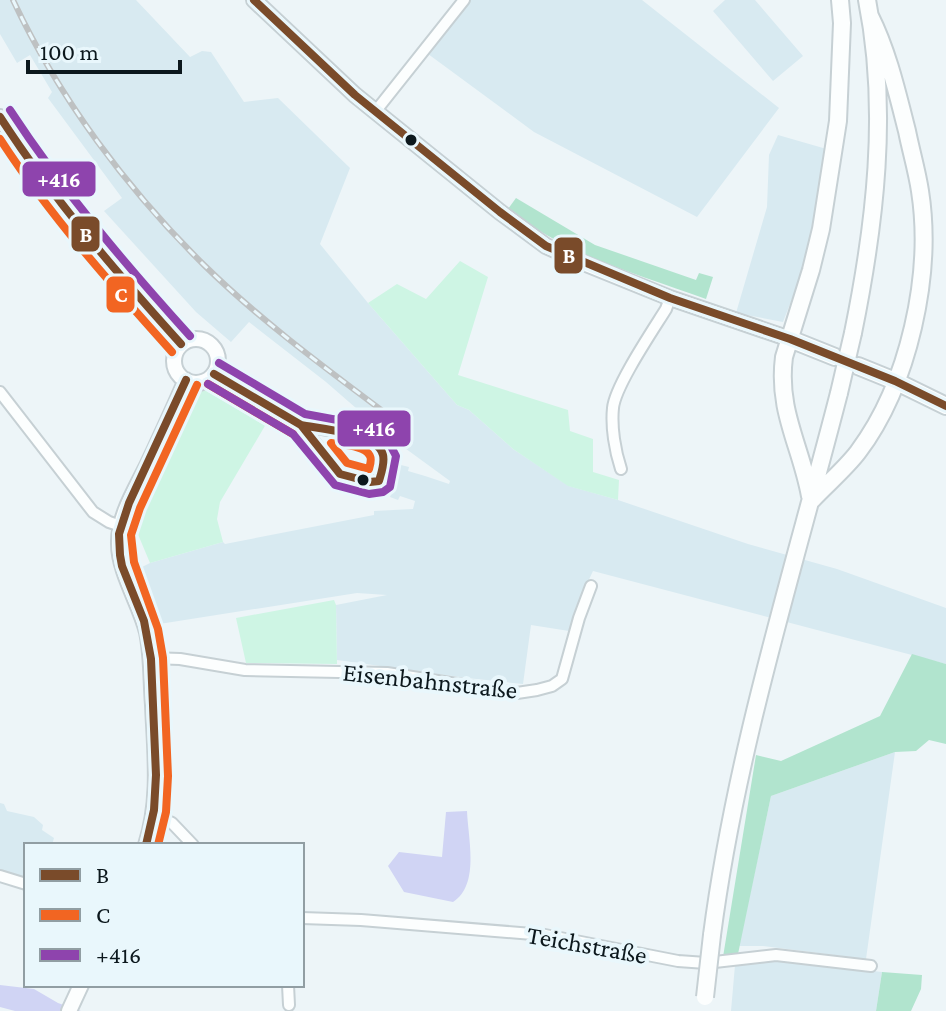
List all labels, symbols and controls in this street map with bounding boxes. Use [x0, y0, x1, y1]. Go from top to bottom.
scale bar [28, 24, 180, 74]
text: 100 m [40, 38, 99, 65]
unlabelled marker [403, 132, 419, 148]
line badge: +416 [21, 160, 97, 198]
text: +416 [37, 167, 81, 192]
line badge: B [70, 215, 101, 253]
text: B [80, 222, 93, 247]
line badge: B [553, 236, 584, 275]
text: B [563, 243, 576, 268]
line badge: C [105, 275, 136, 314]
text: C [114, 282, 128, 307]
line badge: +416 [336, 409, 412, 448]
text: +416 [352, 416, 396, 441]
unlabelled marker [355, 472, 371, 488]
street label: Eisenbahnstraße [341, 657, 519, 705]
legend [24, 843, 304, 987]
text: B [96, 861, 109, 888]
text: C [96, 901, 110, 928]
street label: Teichstraße [525, 920, 649, 970]
text: +416 [96, 941, 141, 968]

